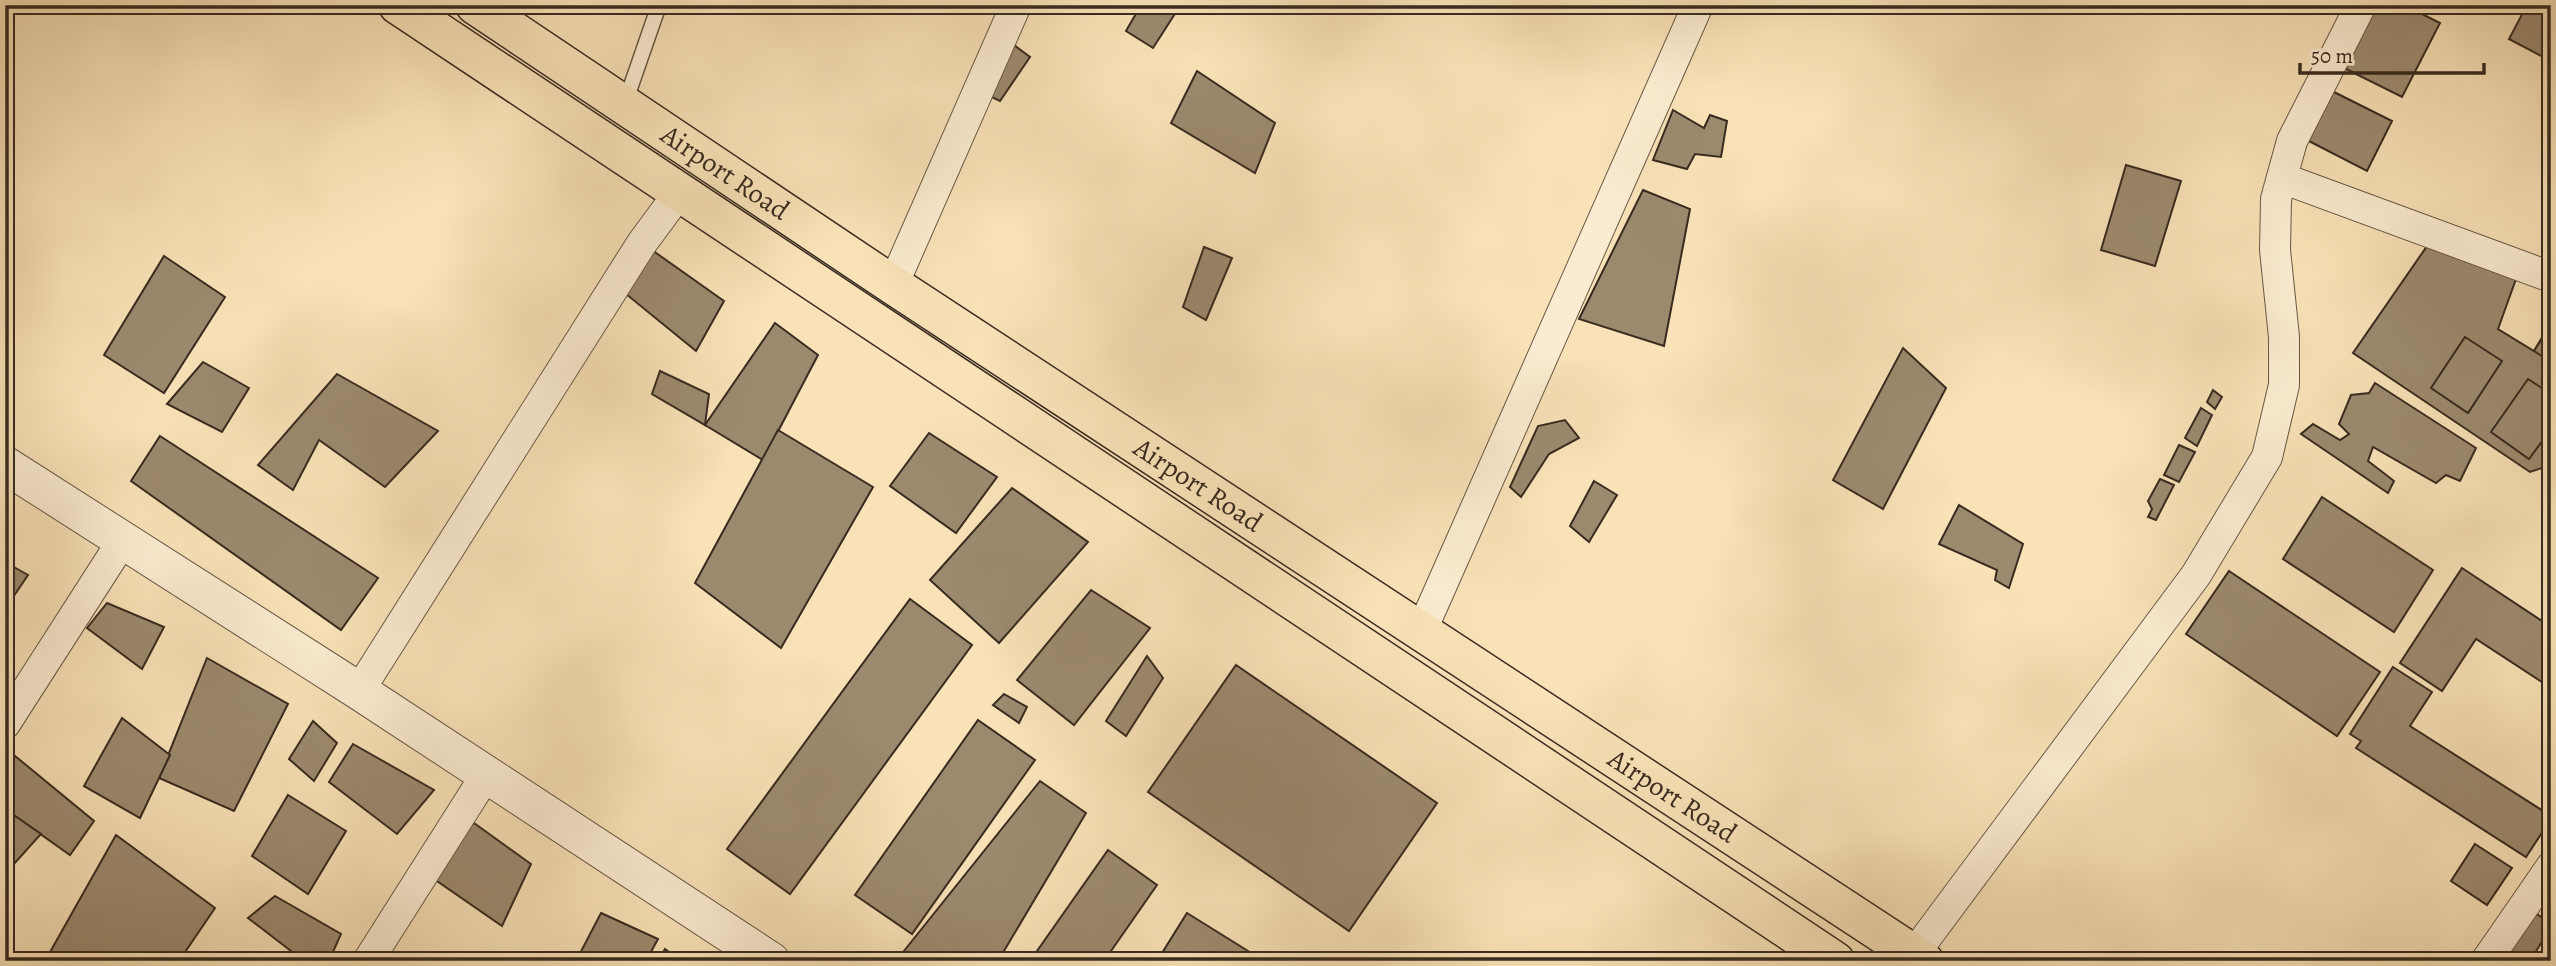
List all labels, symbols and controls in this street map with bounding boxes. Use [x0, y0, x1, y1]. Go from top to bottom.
scale bar [2300, 32, 2484, 76]
text: 50 m [2311, 42, 2353, 70]
street label: Airport Road [653, 115, 798, 230]
street label: Airport Road [1125, 428, 1271, 542]
street label: Airport Road [1600, 739, 1745, 853]

